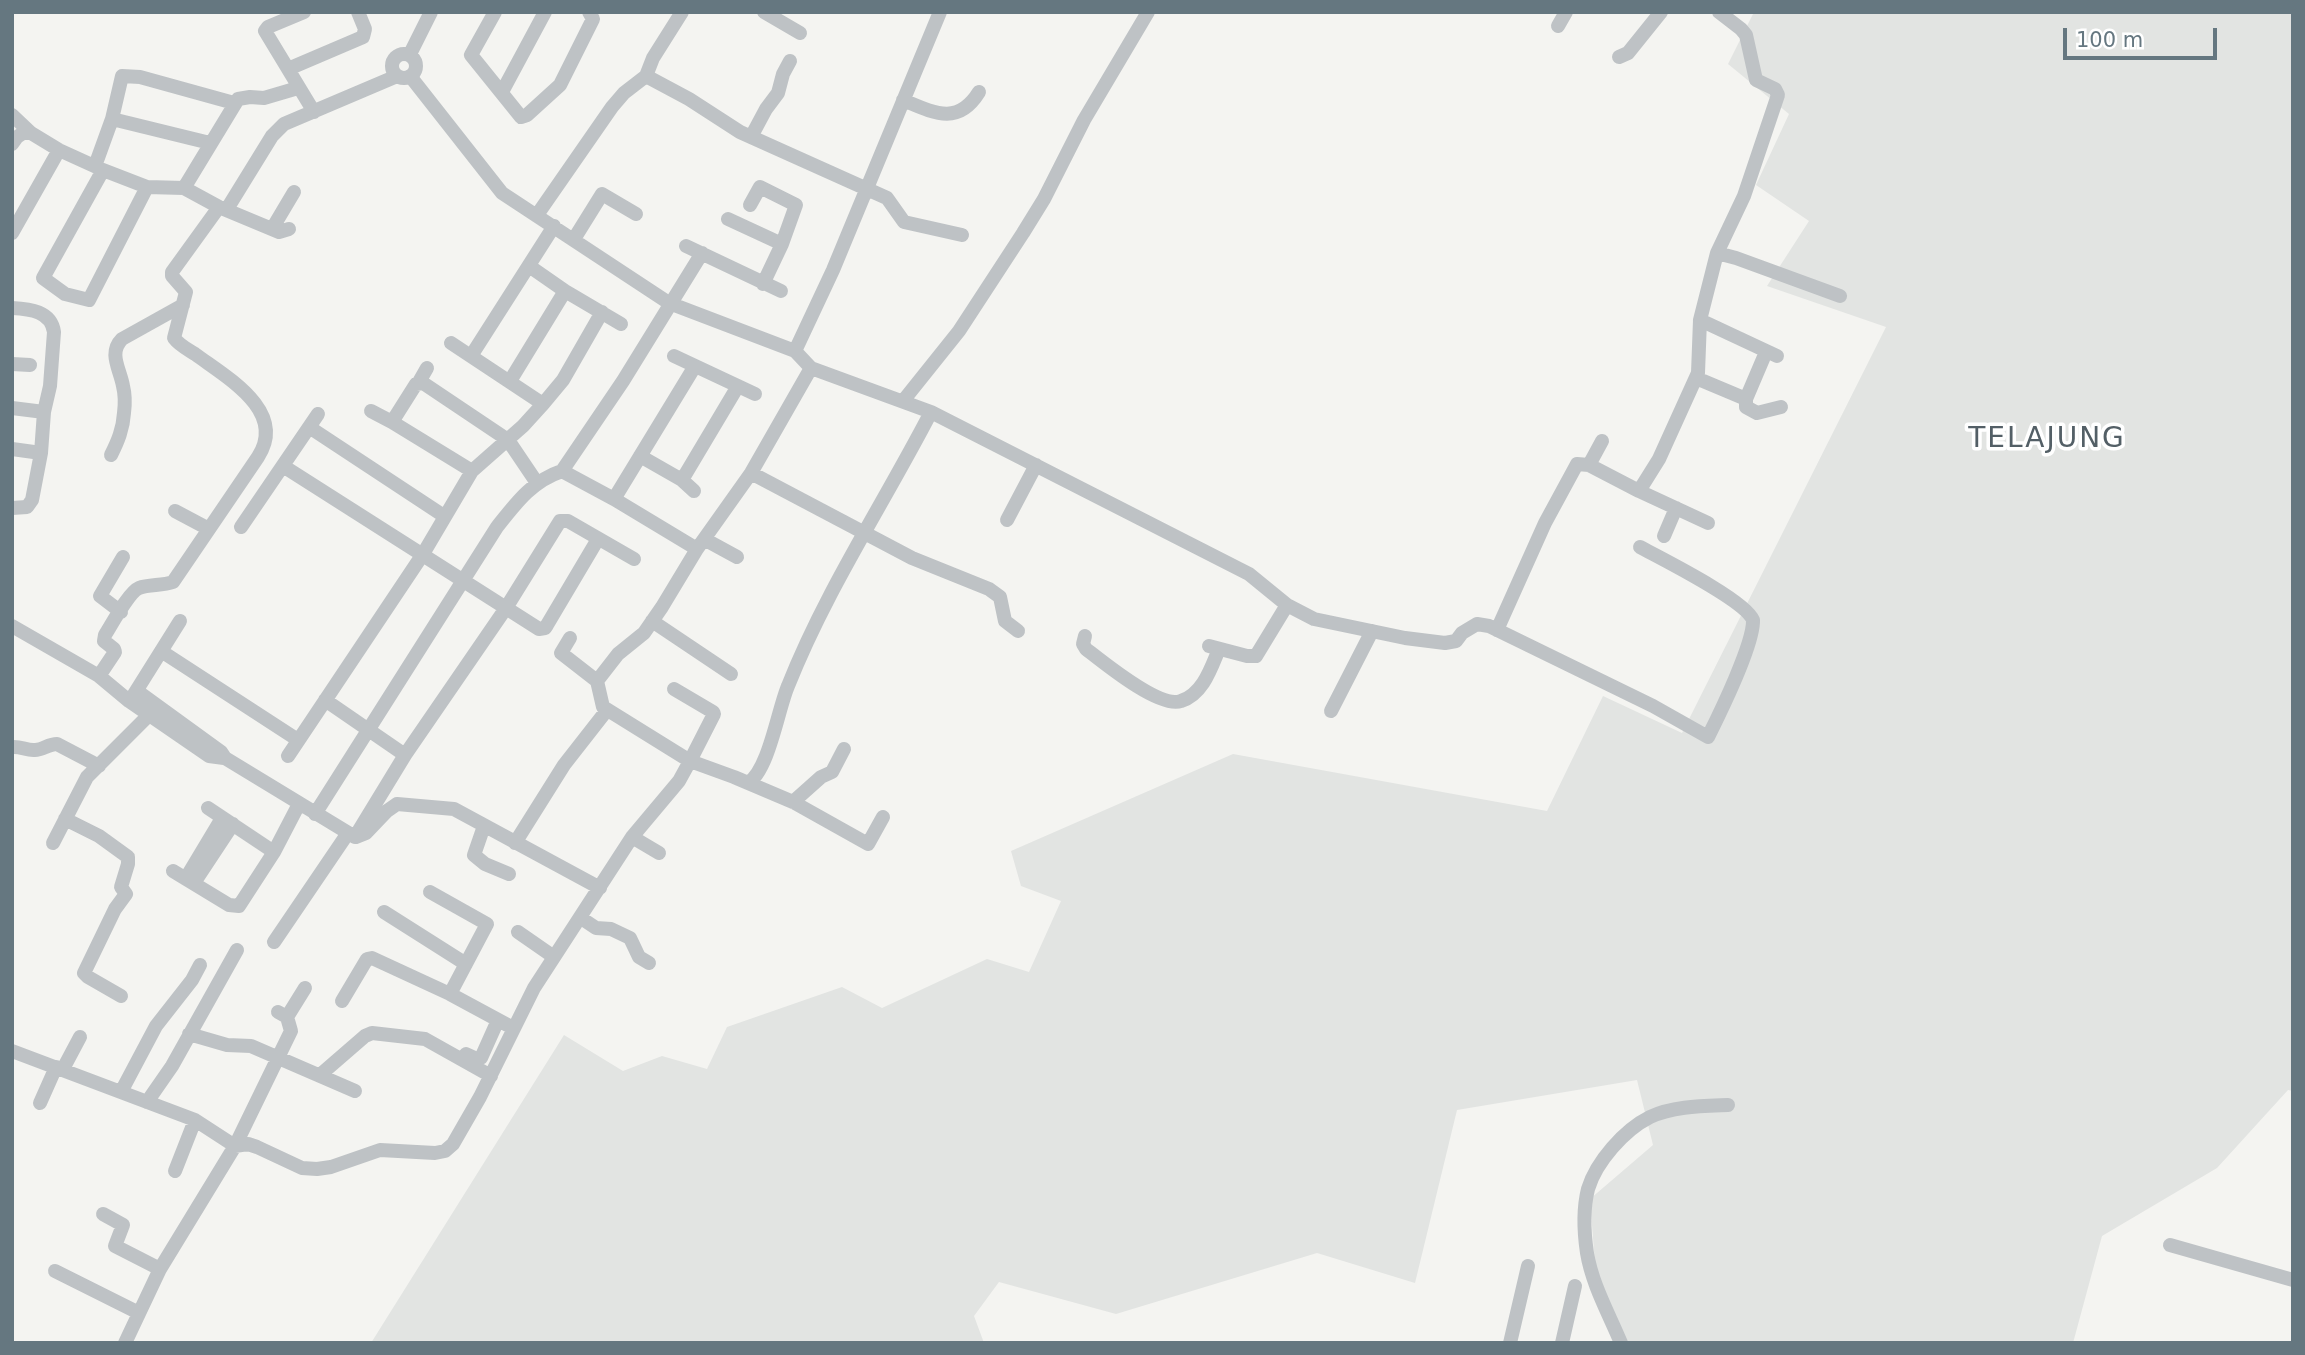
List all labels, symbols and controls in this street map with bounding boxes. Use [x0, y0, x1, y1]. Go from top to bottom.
scale bar [2067, 14, 2221, 58]
text: 100 m [2076, 28, 2143, 52]
district label: TELAJUNG [1969, 423, 2125, 457]

